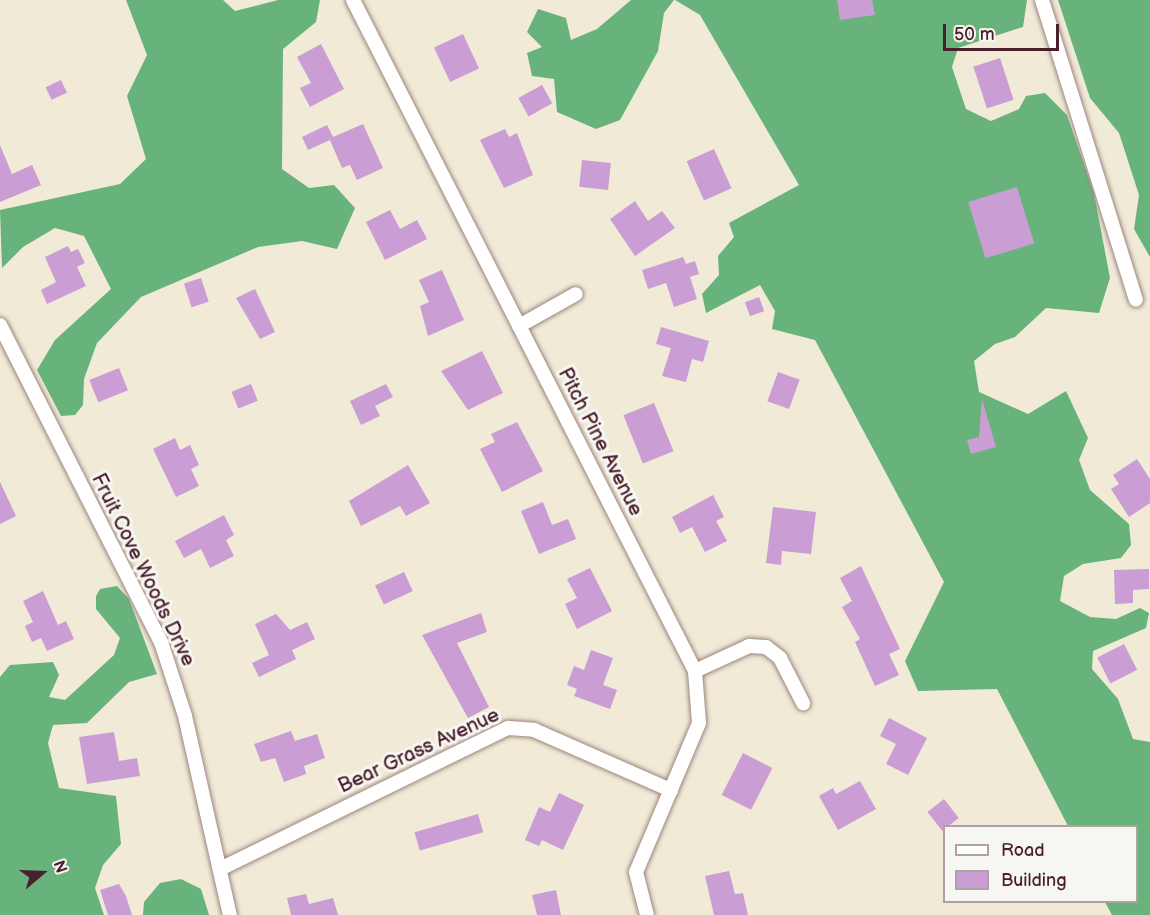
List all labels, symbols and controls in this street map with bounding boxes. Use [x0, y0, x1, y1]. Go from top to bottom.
scale bar [946, 12, 1062, 50]
text: 50 m [954, 24, 995, 45]
street label: Pitch Pine Avenue [552, 364, 648, 520]
street label: Fruit Cove Woods Drive [86, 469, 200, 671]
street label: Bear Grass Avenue [335, 703, 503, 799]
legend [943, 825, 1138, 903]
text: Road [1001, 840, 1045, 861]
north arrow [12, 843, 72, 903]
text: N [49, 858, 70, 876]
text: Building [1001, 870, 1067, 891]

